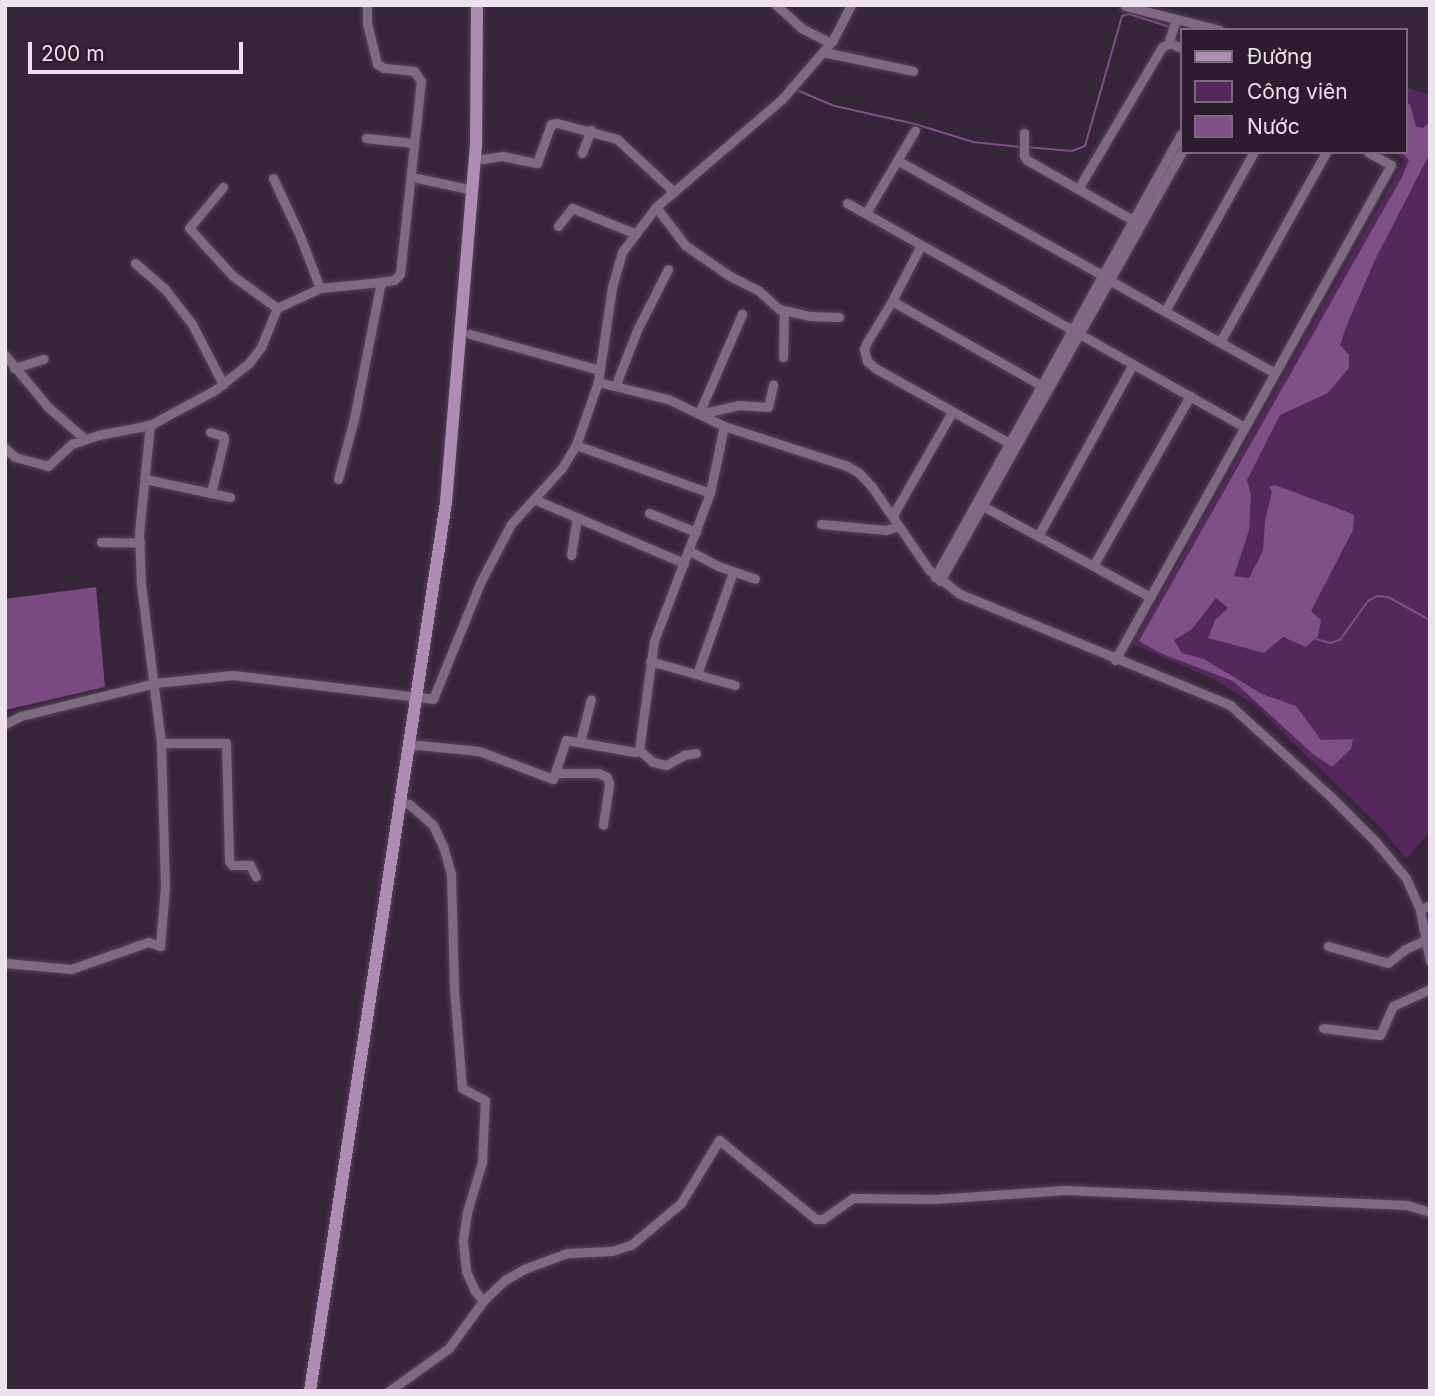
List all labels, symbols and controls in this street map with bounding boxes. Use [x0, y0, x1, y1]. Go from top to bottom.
scale bar [32, 28, 247, 72]
legend [1180, 28, 1407, 154]
text: 200 m [41, 41, 105, 66]
text: Đường [1247, 44, 1312, 69]
text: Công viên [1247, 79, 1348, 104]
text: Nước [1247, 114, 1300, 139]

